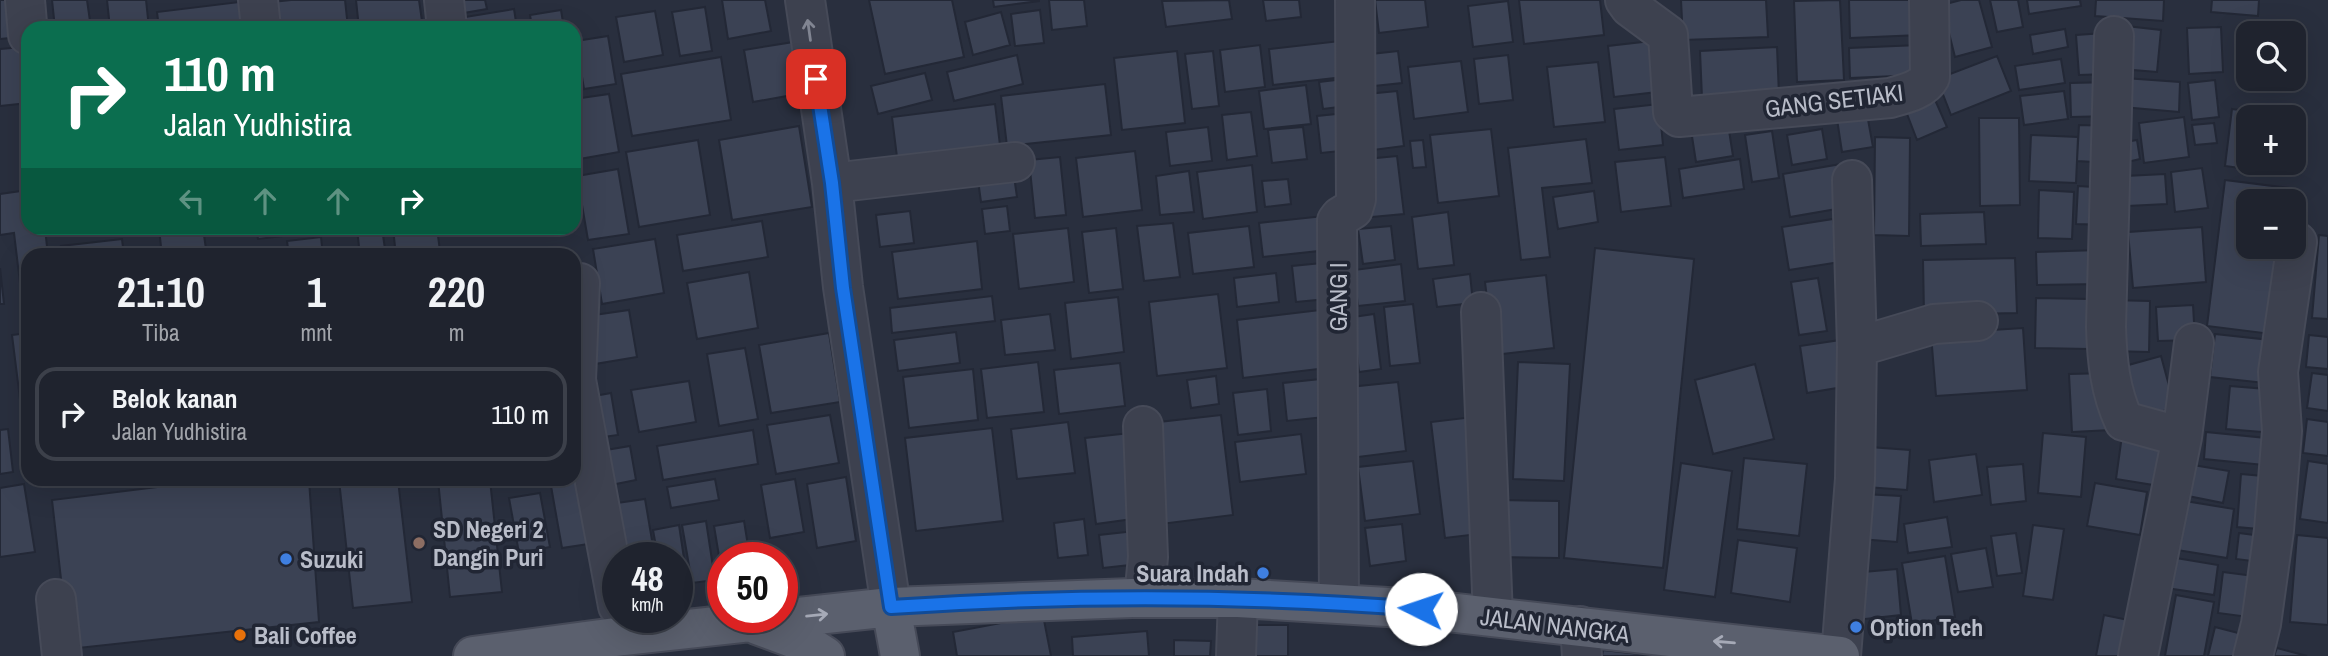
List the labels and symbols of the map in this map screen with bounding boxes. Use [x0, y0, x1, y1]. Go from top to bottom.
one-way arrow [802, 19, 815, 42]
pin [786, 49, 846, 109]
street label: GANG SETIAKI [1763, 76, 1905, 124]
street label: GANG I [1322, 263, 1354, 331]
place label: SD Negeri 2 Dangin Puri [433, 513, 544, 573]
marker: SD Negeri 2 Dangin Puri [411, 535, 427, 551]
speed limit sign: 50 [707, 542, 798, 633]
place label: Suzuki [300, 543, 363, 575]
marker: Suzuki [278, 551, 294, 567]
place label: Suara Indah [1136, 557, 1249, 589]
marker: Suara Indah [1255, 565, 1271, 581]
position arrow [1384, 572, 1458, 646]
street label: JALAN NANGKA [1479, 600, 1632, 650]
one-way arrow [805, 608, 827, 621]
place label: Option Tech [1870, 611, 1983, 643]
place label: Bali Coffee [254, 619, 357, 651]
marker: Option Tech [1848, 619, 1864, 635]
marker: Bali Coffee [232, 627, 248, 643]
one-way arrow [1713, 635, 1736, 648]

